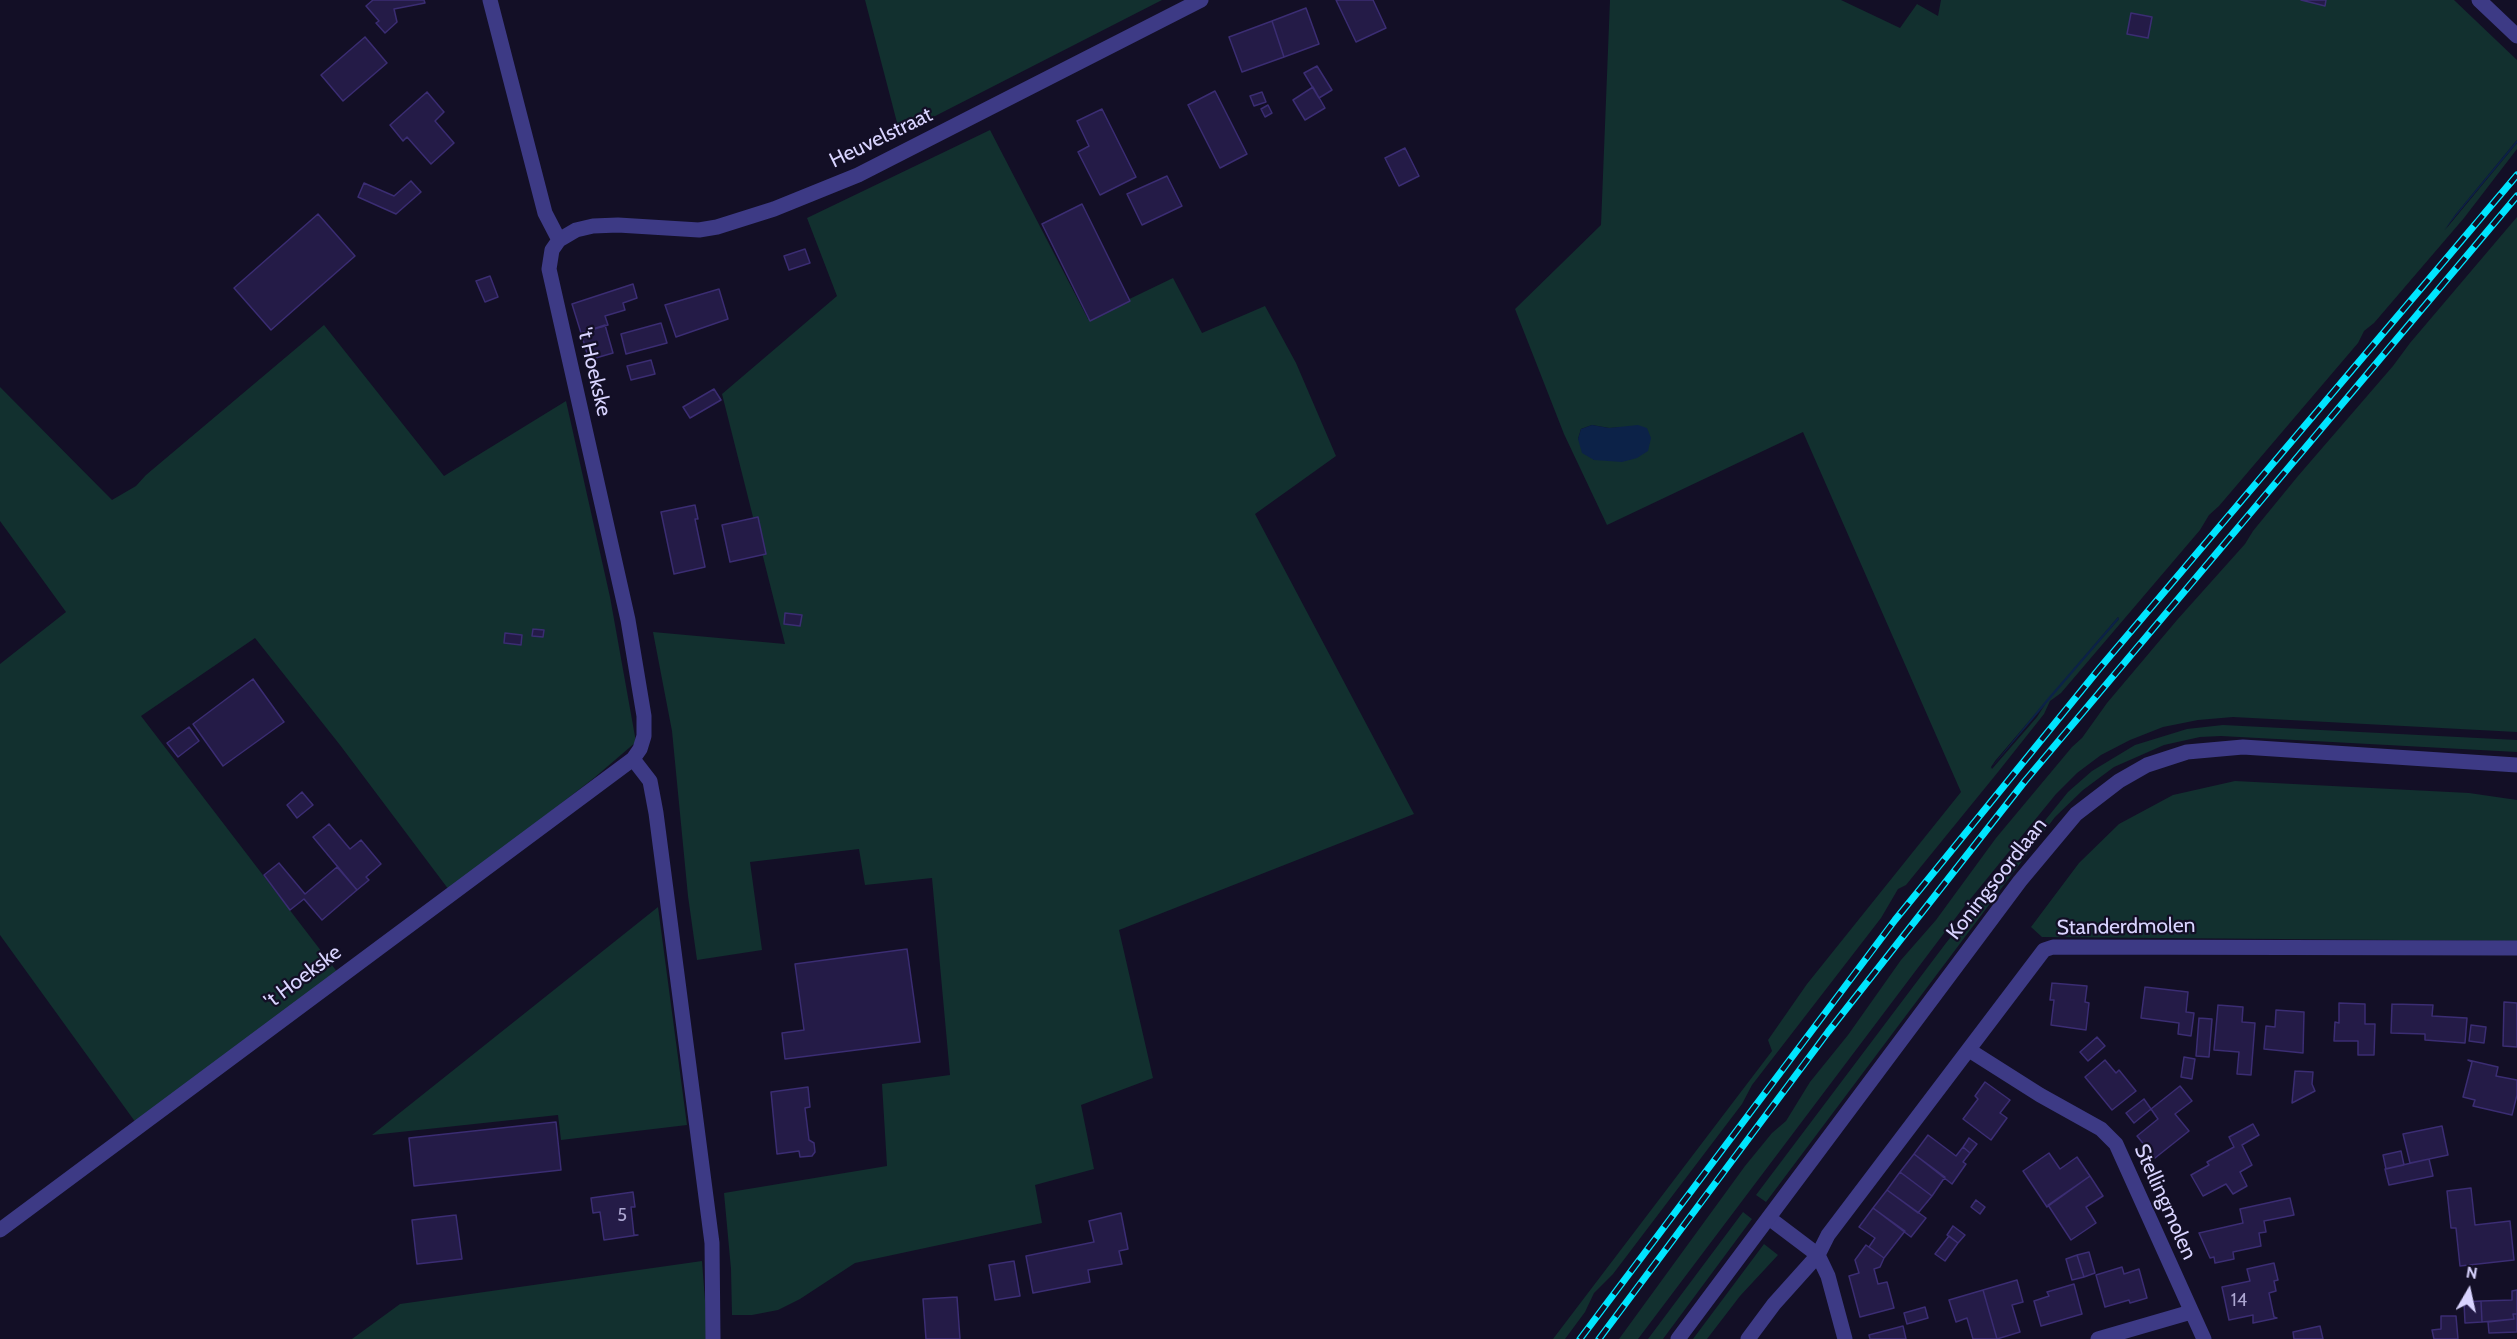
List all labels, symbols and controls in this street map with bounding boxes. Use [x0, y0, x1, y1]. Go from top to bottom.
street label: Heuvelstraat [825, 102, 937, 174]
street label: 't Hoekske [572, 325, 616, 419]
street label: Koningsoordlaan [1942, 813, 2052, 945]
street label: Standerdmolen [2057, 913, 2195, 941]
street label: 't Hoekske [259, 940, 347, 1014]
street label: Stellingmolen [2128, 1140, 2202, 1264]
house number: 5 [617, 1205, 627, 1227]
north arrow [2439, 1261, 2499, 1321]
text: N [2465, 1262, 2479, 1283]
house number: 14 [2231, 1290, 2247, 1312]

